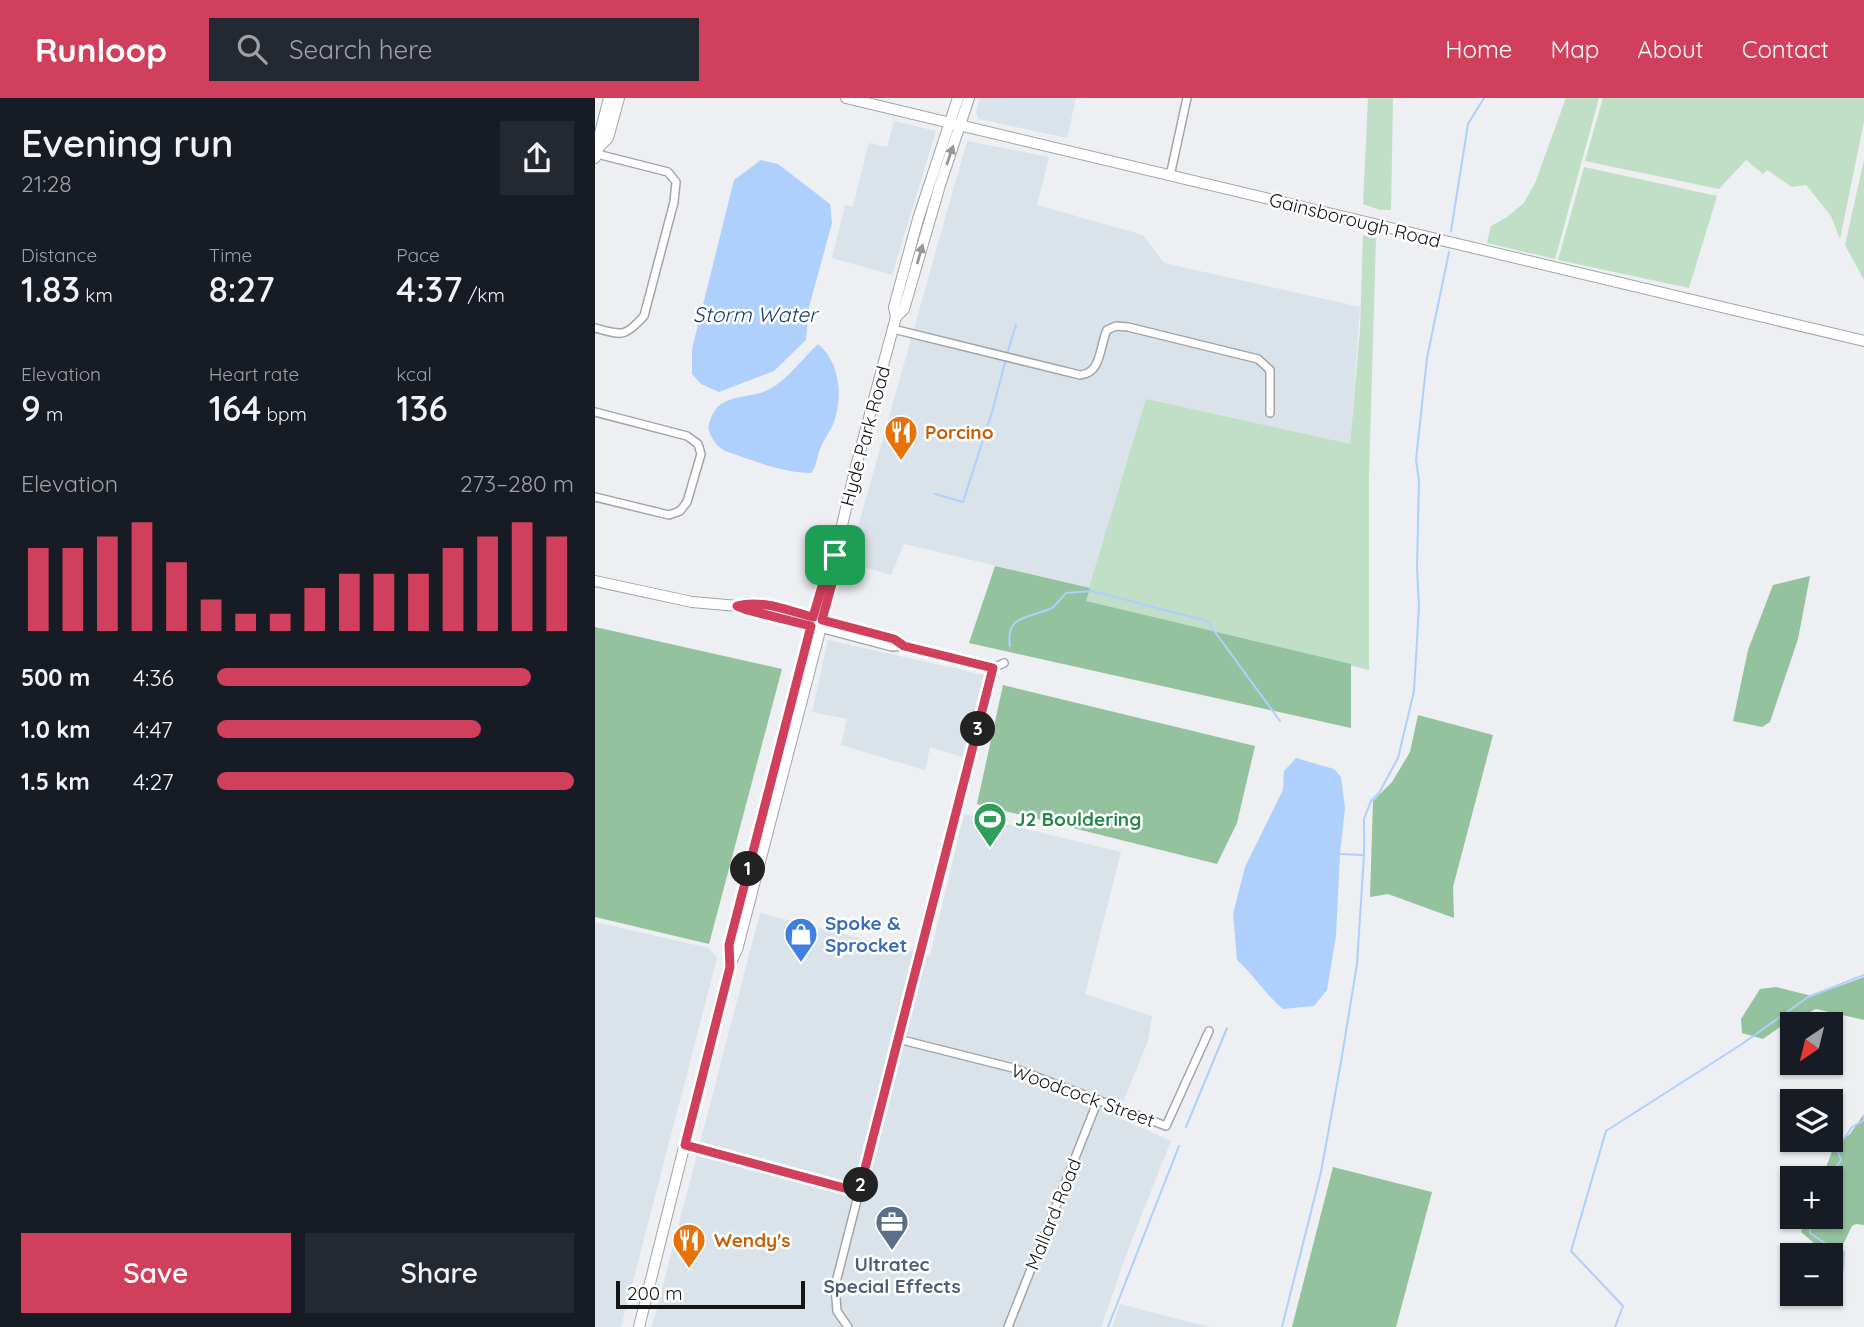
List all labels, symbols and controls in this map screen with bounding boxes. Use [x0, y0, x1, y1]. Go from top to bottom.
search box [209, 18, 699, 81]
text: Runloop [35, 29, 167, 70]
icon: search [233, 30, 271, 68]
text: Search here [289, 33, 432, 66]
text: Home [1445, 34, 1512, 64]
text: Map [1550, 34, 1599, 64]
text: About [1637, 34, 1704, 64]
text: Contact [1742, 34, 1829, 64]
text: Evening run [21, 119, 234, 167]
button: share [500, 121, 574, 195]
one-way arrow [945, 145, 956, 166]
text: 21:28 [21, 169, 72, 198]
street label: Gainsborough Road [1267, 187, 1443, 253]
text: Distance [21, 243, 97, 267]
text: Time [209, 243, 252, 267]
text: Pace [396, 243, 440, 267]
one-way arrow [915, 244, 925, 265]
text: 1.83 [21, 267, 80, 311]
text: 8:27 [209, 267, 275, 311]
text: 4:37 [396, 267, 462, 311]
text: km [80, 283, 113, 307]
text: /km [462, 283, 505, 307]
water label: Storm Water [693, 301, 820, 327]
text: Elevation [21, 362, 101, 386]
text: Heart rate [209, 362, 299, 386]
text: kcal [396, 362, 432, 386]
street label: Hyde Park Road [835, 363, 895, 509]
text: 9 [21, 386, 41, 430]
text: 164 [209, 386, 261, 430]
text: 136 [396, 386, 448, 430]
text: m [41, 402, 63, 426]
text: bpm [261, 402, 307, 426]
restaurant icon: Porcino [882, 413, 920, 462]
place label: Porcino [925, 420, 994, 444]
text: Elevation [21, 469, 118, 498]
text: 273–280 m [460, 469, 574, 498]
pin [805, 525, 865, 585]
icon: arrive [816, 536, 854, 574]
text: 500 m [21, 663, 90, 692]
text: 4:36 [133, 663, 174, 692]
pin: 3 [961, 712, 995, 746]
text: 1.0 km [21, 715, 91, 744]
text: 4:47 [133, 715, 173, 744]
text: 3 [972, 716, 983, 740]
text: 1.5 km [21, 767, 90, 796]
text: 4:27 [133, 767, 174, 796]
sports icon: J2 Bouldering [971, 800, 1009, 849]
place label: J2 Bouldering [1015, 807, 1141, 831]
pin: 1 [731, 852, 765, 886]
text: 1 [744, 856, 751, 880]
place label: Spoke & Sprocket [825, 911, 907, 957]
shop icon: Spoke & Sprocket [782, 915, 820, 964]
north arrow [1780, 1012, 1843, 1074]
map controls [1780, 1012, 1843, 1306]
street label: Woodcock Street [1008, 1058, 1158, 1132]
button: layers [1780, 1089, 1843, 1152]
street label: Mallard Road [1020, 1155, 1086, 1273]
button: + [1780, 1166, 1843, 1229]
pin: 2 [843, 1168, 879, 1202]
text: 2 [855, 1172, 866, 1196]
office icon: Ultratec Special Effects [873, 1203, 911, 1252]
restaurant icon: Wendy's [670, 1221, 708, 1270]
place label: Wendy's [714, 1228, 790, 1252]
button: Save [21, 1233, 291, 1313]
button: Share [305, 1233, 574, 1313]
button: − [1780, 1243, 1843, 1306]
place label: Ultratec Special Effects [823, 1252, 961, 1298]
scale bar [616, 1278, 805, 1310]
text: 200 m [627, 1281, 683, 1305]

